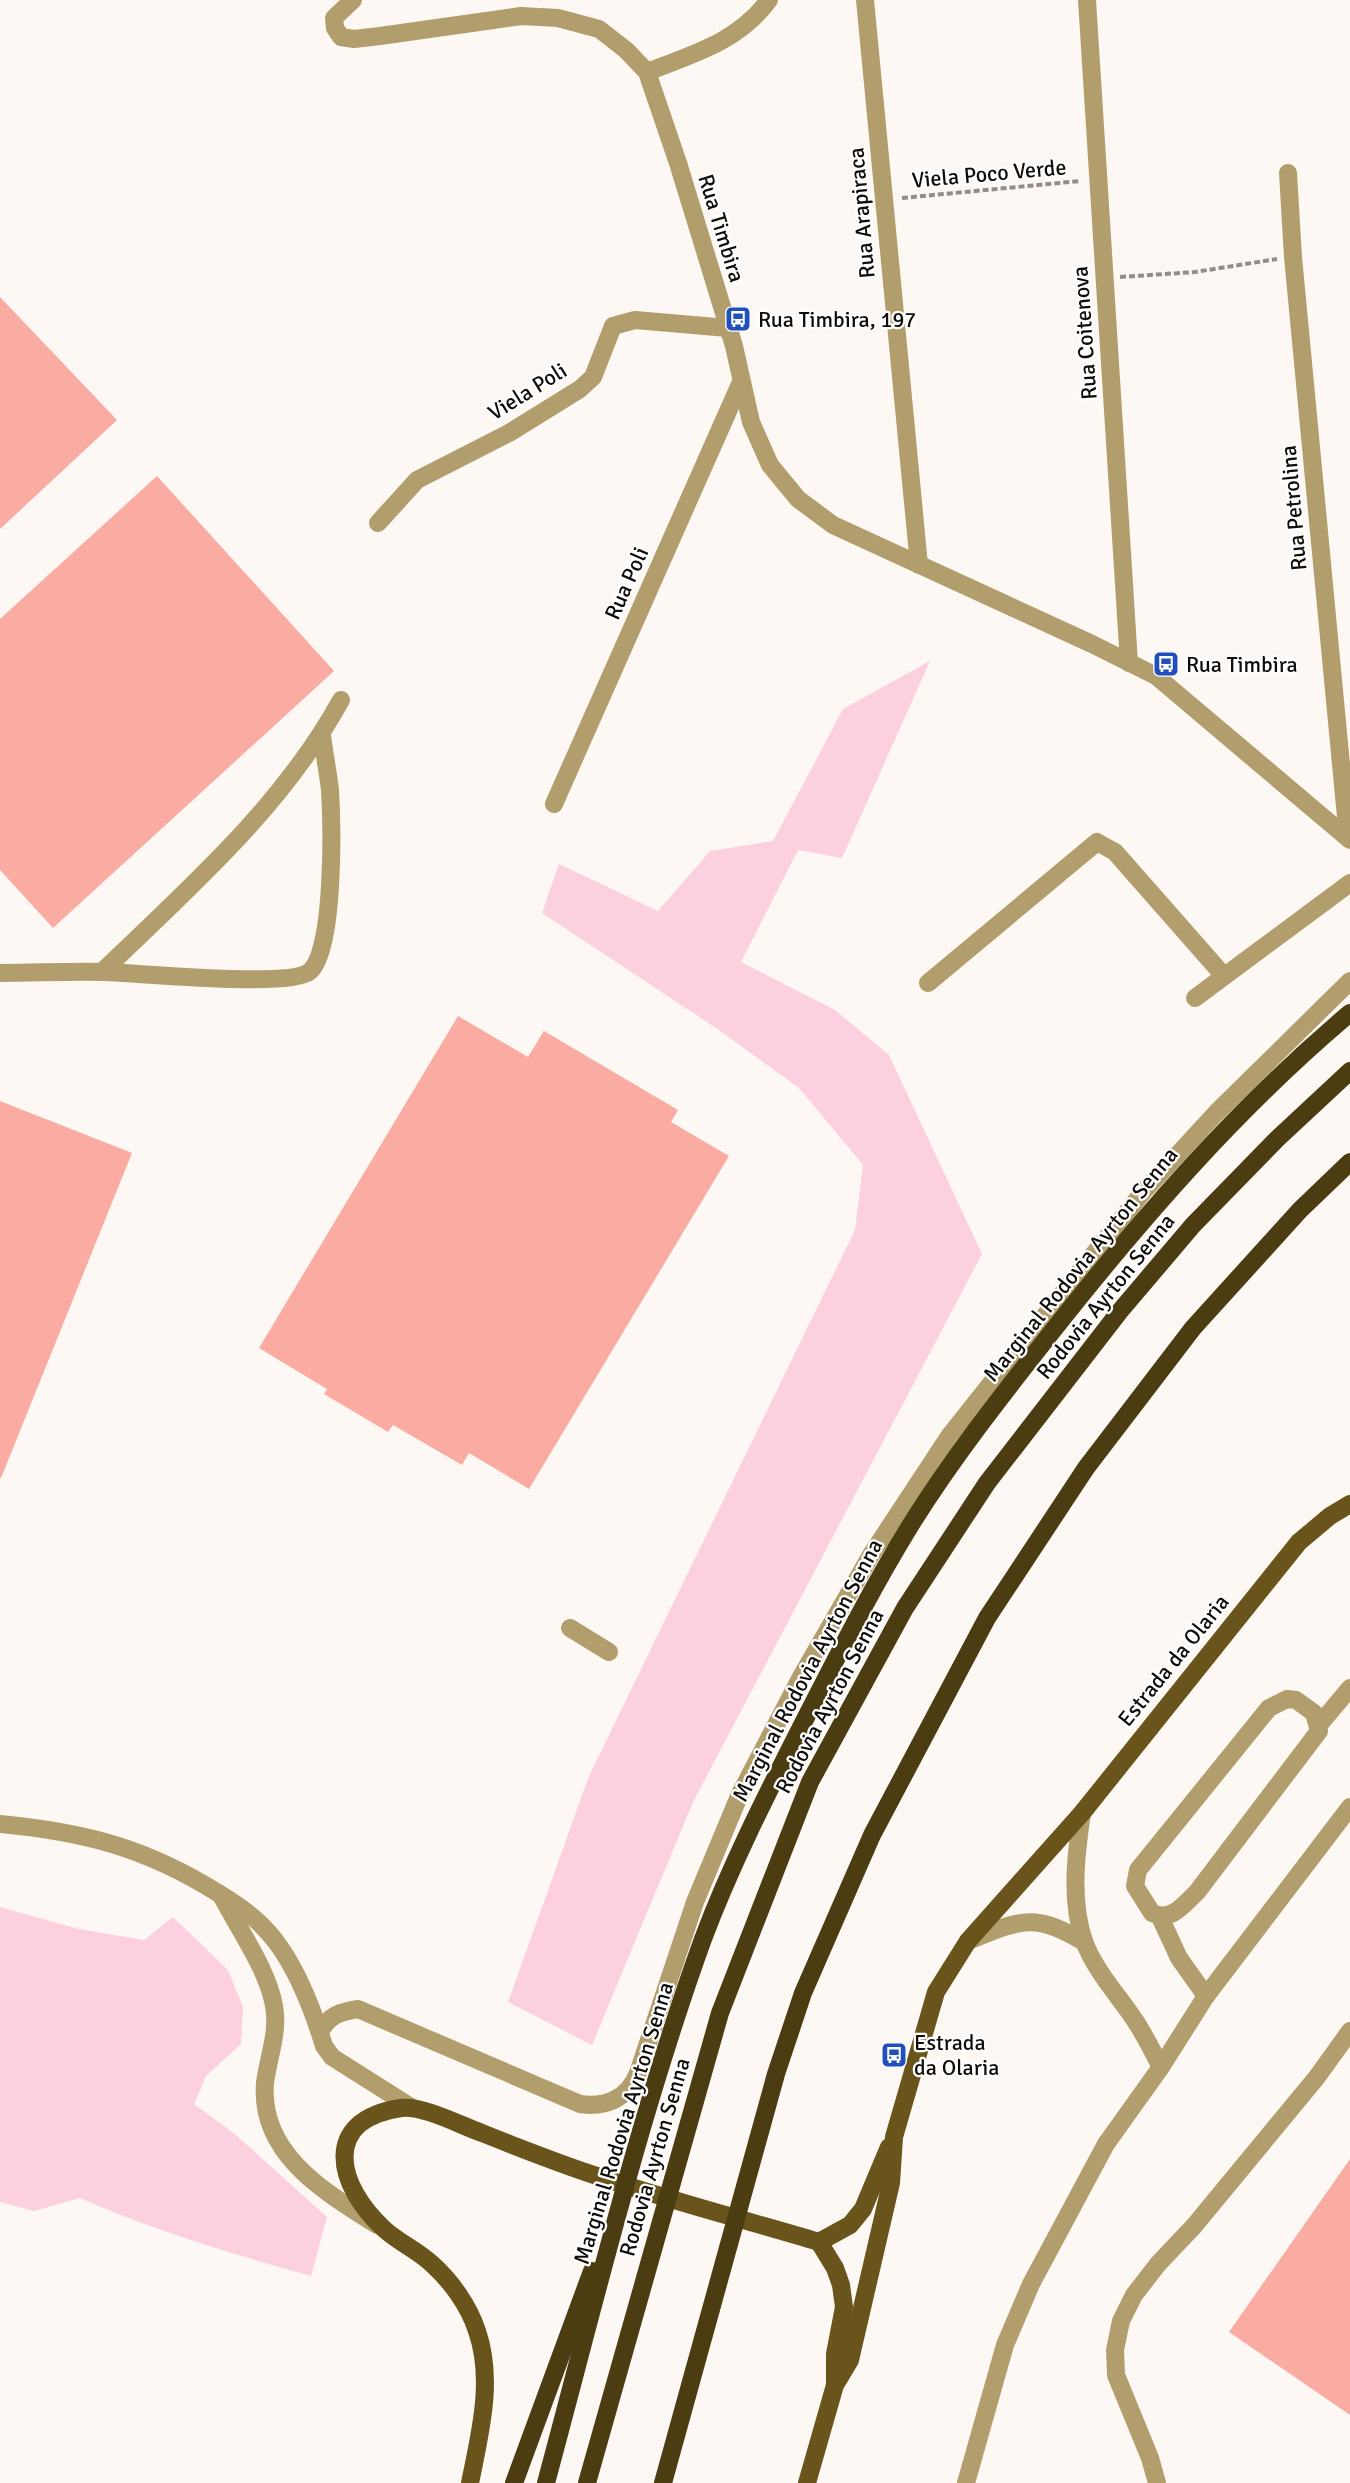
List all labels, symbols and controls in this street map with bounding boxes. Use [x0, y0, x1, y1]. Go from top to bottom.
street label: Rua Arapiraca [842, 146, 881, 280]
street label: Viela Poco Verde [911, 153, 1067, 194]
street label: Rua Timbira [692, 171, 751, 286]
street label: Rua Coitenova [1066, 265, 1103, 401]
bus stop icon: Rua Timbira, 197 [723, 304, 753, 334]
place label: Rua Timbira, 197 [758, 306, 916, 333]
street label: Viela Poli [483, 357, 572, 426]
street label: Rua Petrolina [1275, 444, 1312, 572]
street label: Rua Poli [599, 543, 654, 624]
bus stop icon: Rua Timbira [1151, 649, 1181, 679]
place label: Rua Timbira [1186, 651, 1298, 678]
street label: Marginal Rodovia Ayrton Senna [977, 1142, 1183, 1386]
street label: Rodovia Ayrton Senna [1030, 1208, 1180, 1384]
street label: Marginal Rodovia Ayrton Senna [726, 1534, 888, 1806]
street label: Estrada da Olaria [1112, 1589, 1235, 1732]
street label: Rodovia Ayrton Senna [769, 1604, 889, 1798]
street label: Marginal Rodovia Ayrton Senna [567, 1979, 679, 2267]
place label: Estrada da Olaria [914, 2029, 999, 2081]
bus stop icon: Estrada da Olaria [879, 2040, 909, 2070]
street label: Rodovia Ayrton Senna [613, 2055, 695, 2259]

